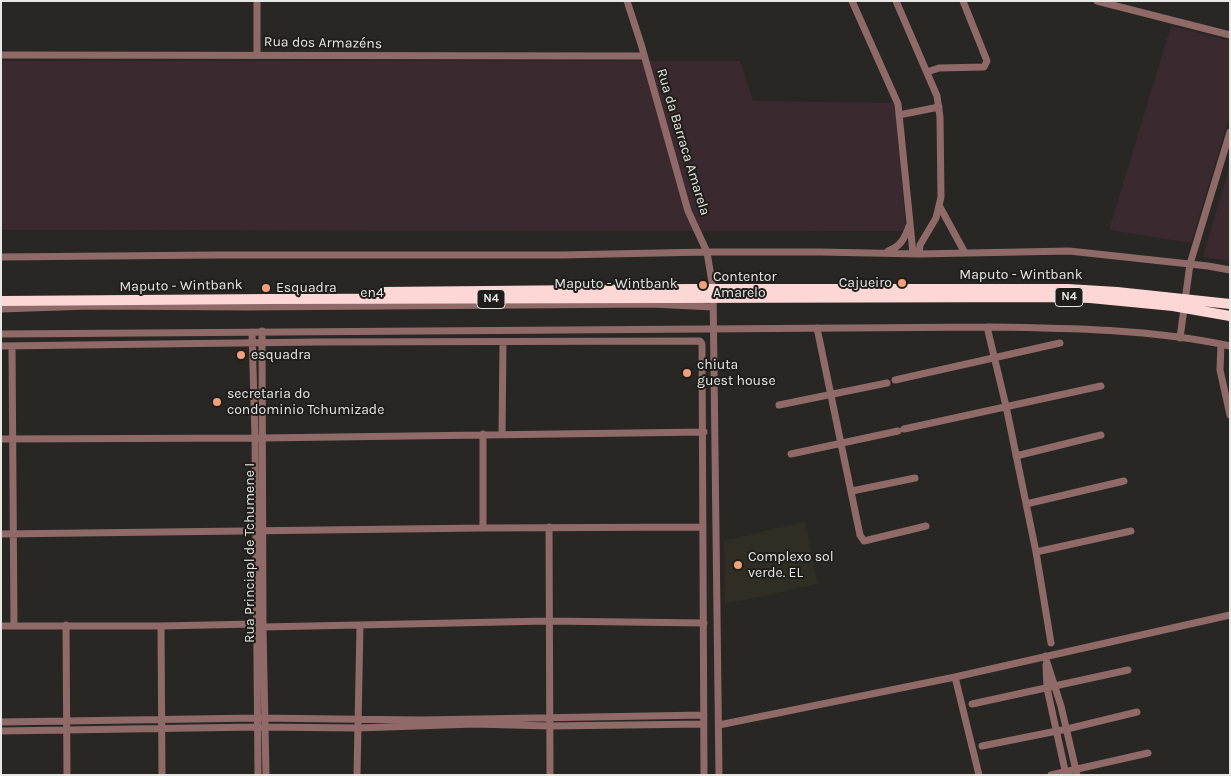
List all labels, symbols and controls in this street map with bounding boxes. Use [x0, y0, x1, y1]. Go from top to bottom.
street label: Rua dos Armazéns [264, 34, 382, 52]
street label: Rua da Barraca Amarela [653, 67, 713, 217]
street label: Maputo - Wintbank [959, 267, 1083, 283]
place label: Contentor Amarelo [713, 269, 777, 302]
place label: Cajueiro [839, 275, 892, 291]
street label: Maputo - Wintbank [554, 276, 678, 292]
street label: Maputo - Wintbank [119, 277, 243, 295]
marker: Cajueiro [896, 277, 908, 289]
marker: Contentor Amarelo [697, 279, 709, 291]
place label: Esquadra [276, 280, 337, 296]
marker: Esquadra [260, 282, 272, 294]
street label: en4 [360, 285, 384, 301]
road number: N4 [1055, 288, 1083, 306]
road number: N4 [477, 290, 505, 308]
place label: esquadra [251, 347, 311, 363]
marker: esquadra [235, 349, 247, 361]
place label: chiuta guest house [697, 357, 776, 390]
marker: chiuta guest house [681, 367, 693, 379]
place label: secretaria do condominio Tchumizade [227, 386, 384, 418]
marker: secretaria do condominio Tchumizade [211, 396, 223, 408]
street label: Rua Princiapl de Tchumene I [242, 463, 258, 643]
place label: Complexo sol verde. EL [748, 549, 834, 582]
marker: Complexo sol verde. EL [732, 559, 744, 571]

